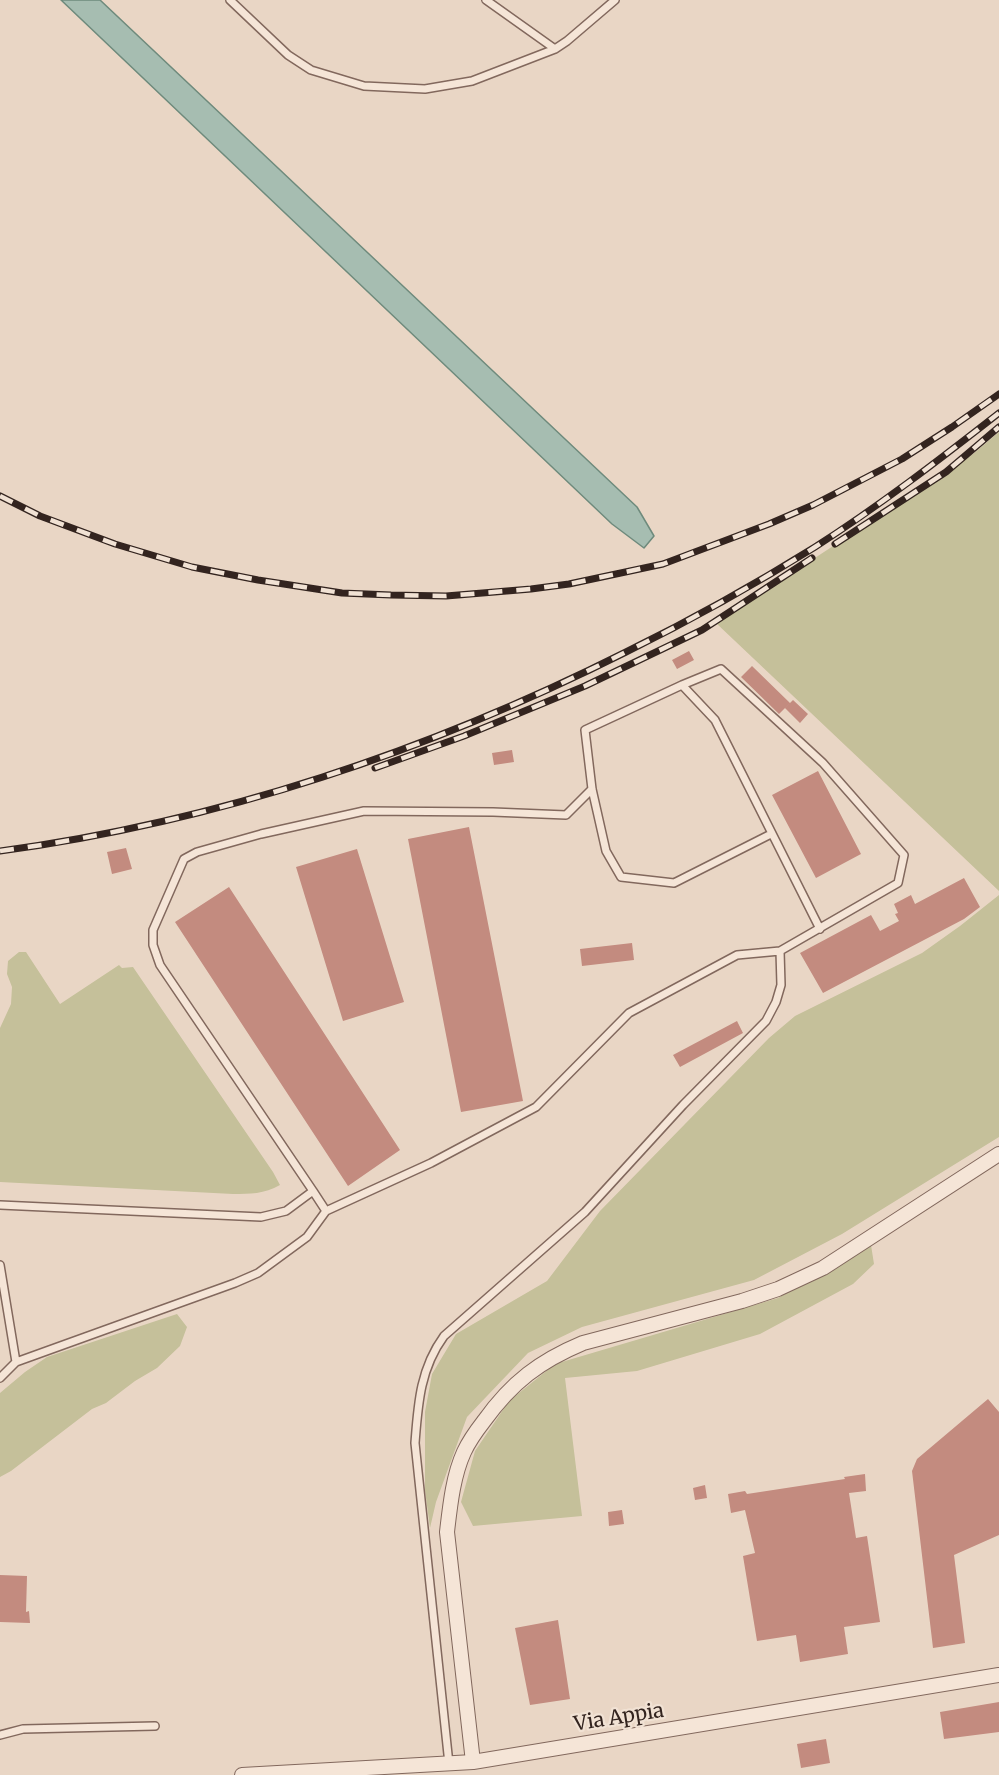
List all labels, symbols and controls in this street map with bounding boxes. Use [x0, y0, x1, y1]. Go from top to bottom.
street label: Via Appia [572, 1699, 666, 1737]

